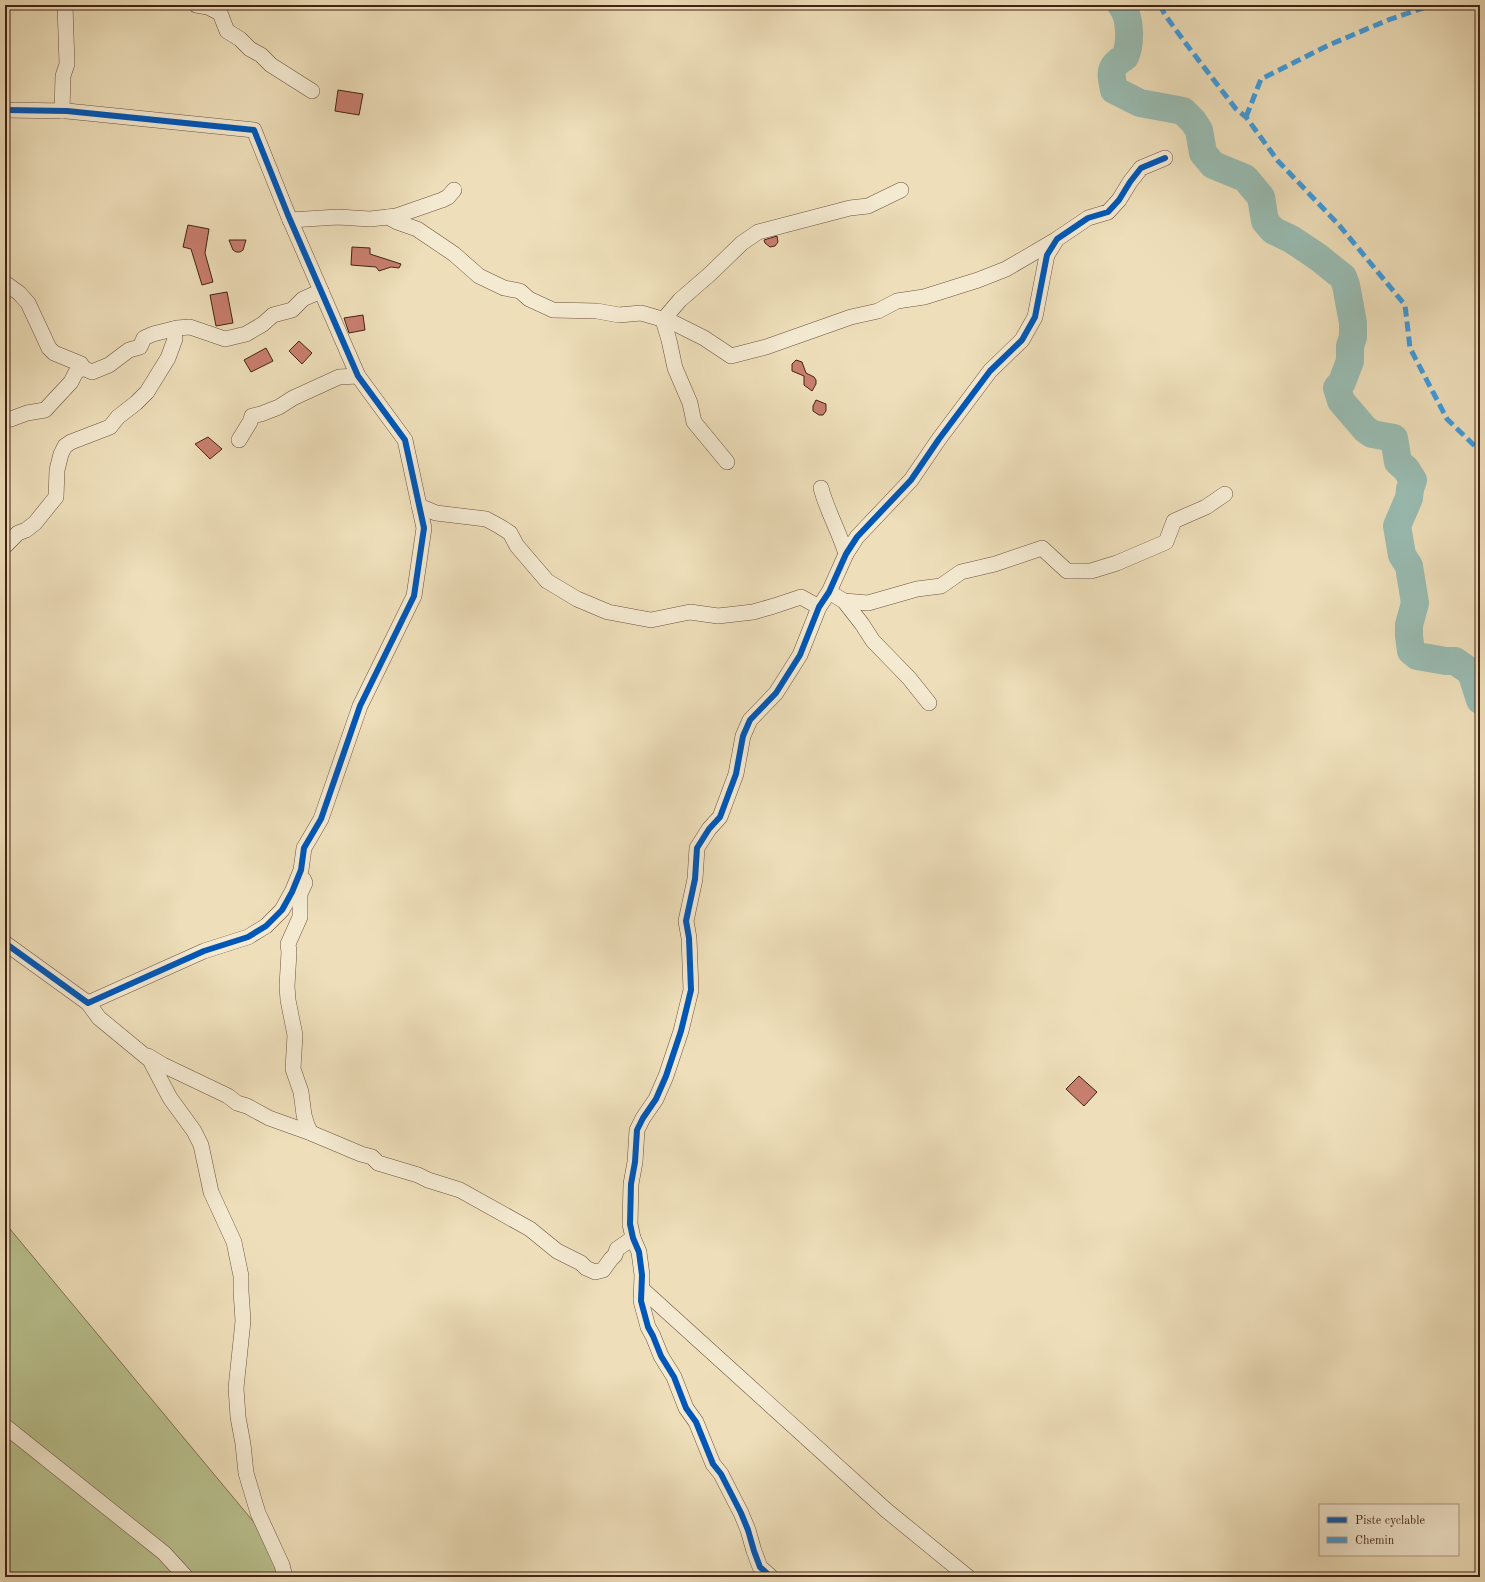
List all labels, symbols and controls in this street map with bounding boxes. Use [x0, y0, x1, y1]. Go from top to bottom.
legend [1319, 1504, 1459, 1556]
text: Piste cyclable [1355, 1515, 1425, 1527]
text: Chemin [1355, 1535, 1395, 1547]

